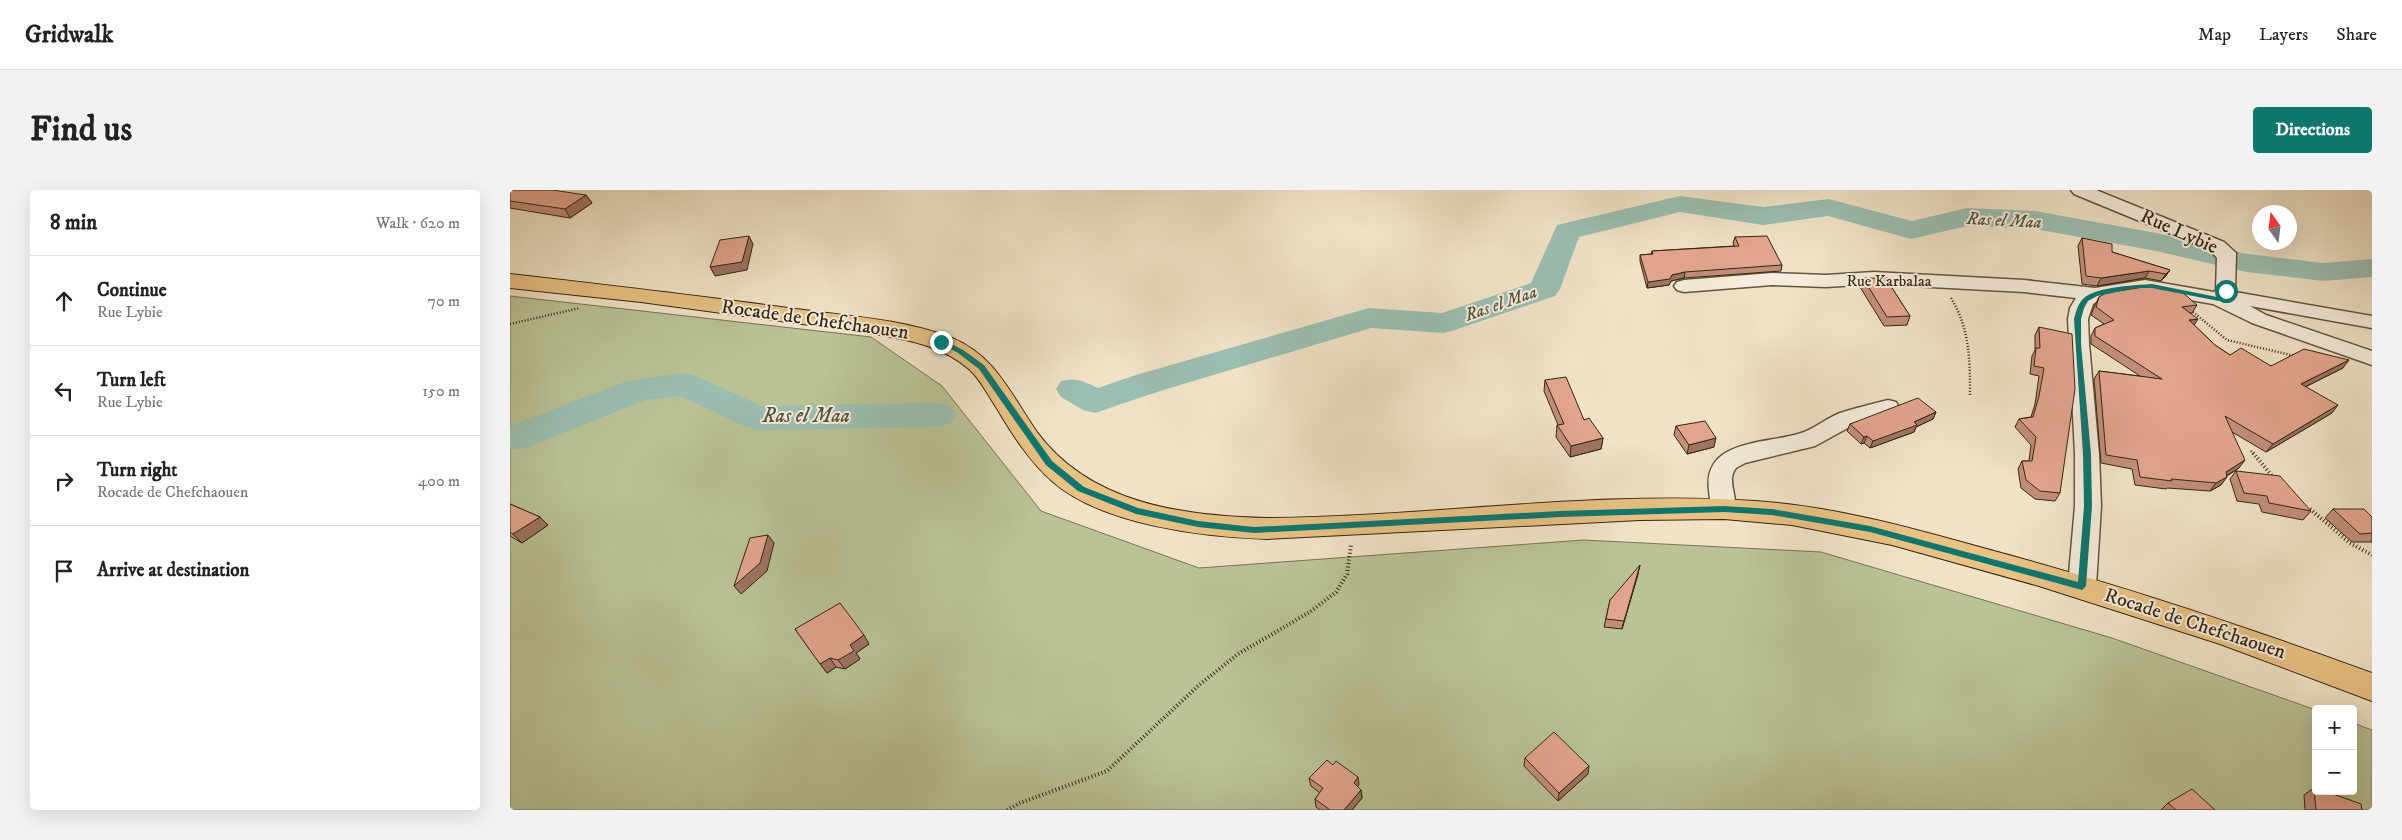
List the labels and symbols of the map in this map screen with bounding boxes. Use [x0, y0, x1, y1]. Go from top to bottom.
street label: Rue Lybie [2136, 204, 2222, 260]
north arrow [2252, 205, 2297, 250]
water label: Ras el Maa [1965, 208, 2042, 234]
street label: Rue Karbalaa [1846, 271, 1932, 291]
route start [2215, 280, 2238, 303]
water label: Ras el Maa [1461, 281, 1540, 327]
street label: Rocade de Chefchaouen [720, 294, 911, 346]
route end [930, 331, 953, 354]
water label: Ras el Maa [761, 403, 850, 429]
street label: Rocade de Chefchaouen [2101, 583, 2289, 665]

